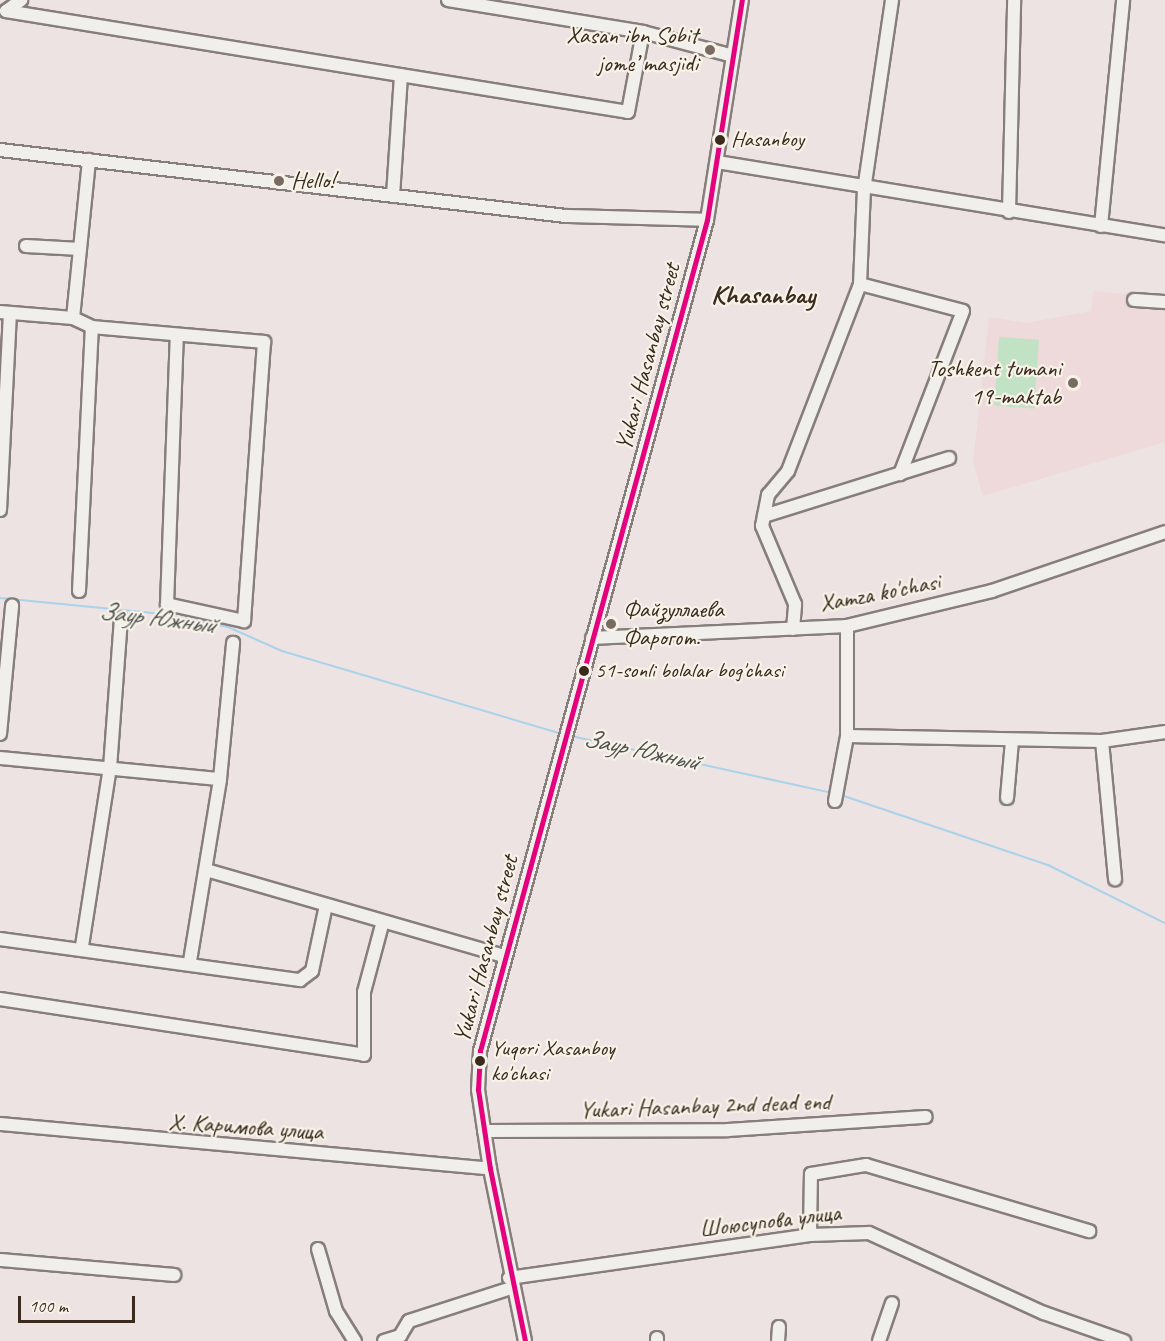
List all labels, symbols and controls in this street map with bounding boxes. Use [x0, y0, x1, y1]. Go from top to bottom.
place label: Xasan ibn Sobit jome’ masjidi [566, 22, 698, 78]
marker: Xasan ibn Sobit jome’ masjidi [703, 43, 717, 57]
place label: Hasanboy [731, 127, 804, 153]
marker: Hasanboy [714, 134, 726, 146]
place label: Hello! [291, 167, 334, 195]
marker: Hello! [272, 174, 286, 188]
street label: Yukari Hasanbay street [609, 260, 687, 454]
district label: Khasanbay [711, 279, 815, 311]
place label: Toshkent tumani 19-maktab [927, 355, 1061, 411]
marker: Toshkent tumani 19-maktab [1066, 376, 1080, 390]
street label: Xamza ko'chasi [817, 567, 943, 619]
water label: Заур Южный [97, 595, 217, 641]
place label: Файзуллаева Фарогот. [623, 596, 724, 652]
marker: Файзуллаева Фарогот. [604, 617, 618, 631]
place label: 51-sonli bolalar bog'chasi [595, 658, 783, 684]
marker: 51-sonli bolalar bog'chasi [578, 665, 590, 677]
water label: Заур Южный [580, 723, 702, 777]
street label: Yukari Hasanbay street [447, 852, 525, 1046]
place label: Yuqori Xasanboy ko'chasi [491, 1035, 615, 1086]
marker: Yuqori Xasanboy ko'chasi [474, 1055, 486, 1067]
street label: Yukari Hasanbay 2nd dead end [579, 1087, 831, 1125]
street label: Х. Каримова улица [167, 1107, 325, 1147]
street label: Шоюсупова улица [697, 1198, 843, 1244]
scale bar [21, 1284, 138, 1322]
text: 100 m [29, 1295, 68, 1317]

